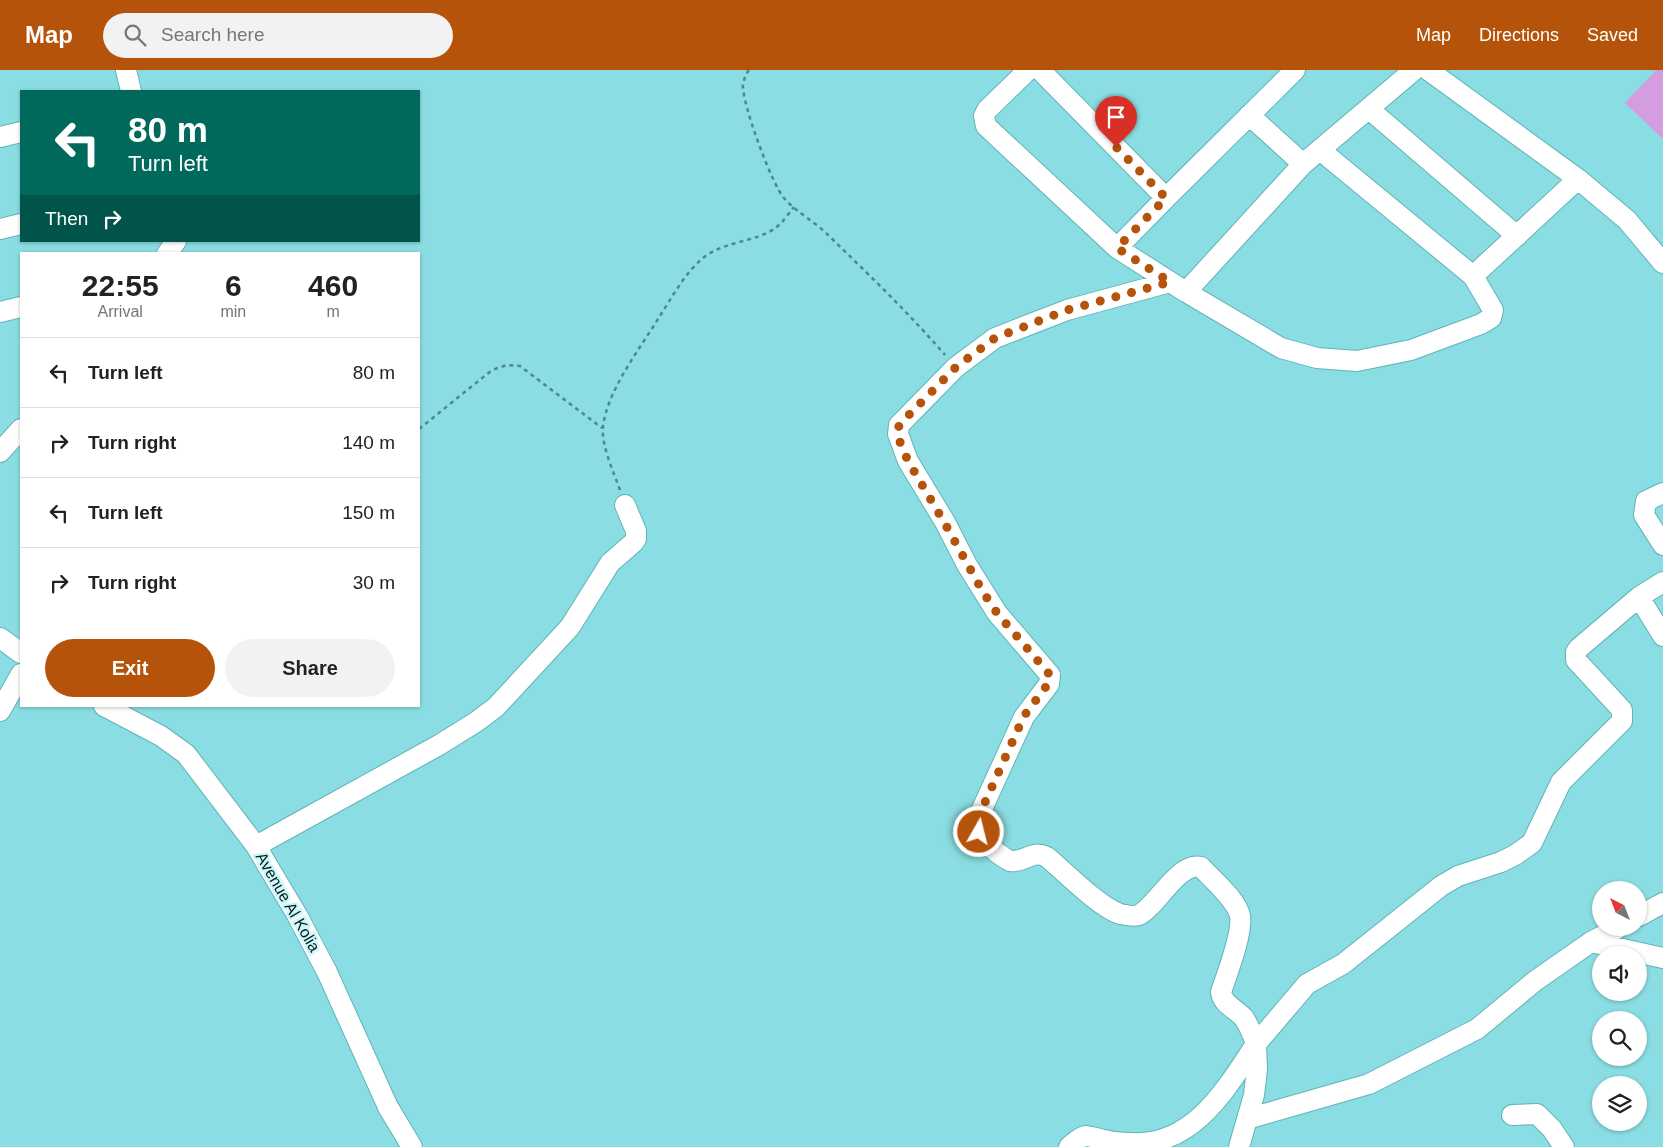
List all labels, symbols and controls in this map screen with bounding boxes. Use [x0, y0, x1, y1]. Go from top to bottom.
search box [103, 13, 453, 58]
text: Map [25, 21, 73, 48]
icon: search [121, 21, 149, 49]
text: Search here [161, 24, 265, 45]
text: Map [1416, 25, 1451, 45]
text: Directions [1479, 25, 1559, 45]
text: Saved [1587, 25, 1638, 45]
pin [1095, 96, 1137, 147]
icon: arrive [1102, 103, 1130, 131]
icon: left [45, 110, 110, 175]
text: 80 m [128, 110, 208, 149]
text: Turn left [128, 151, 208, 176]
icon: right [98, 205, 126, 233]
text: Then [45, 208, 88, 229]
text: 22:55 [82, 269, 159, 302]
text: 6 [225, 269, 242, 302]
text: 460 [308, 269, 358, 302]
text: Arrival [98, 303, 143, 320]
text: min [220, 303, 246, 320]
text: m [326, 303, 340, 320]
icon: left [45, 359, 73, 387]
text: Turn left [88, 362, 163, 383]
text: 80 m [353, 362, 395, 383]
icon: right [45, 429, 73, 457]
text: Turn right [88, 432, 176, 453]
text: 140 m [342, 432, 395, 453]
icon: left [45, 499, 73, 527]
text: Turn left [88, 502, 163, 523]
text: 150 m [342, 502, 395, 523]
icon: right [45, 569, 73, 597]
text: Turn right [88, 572, 176, 593]
text: 30 m [353, 572, 395, 593]
button: Exit [45, 639, 215, 697]
button: Share [225, 639, 395, 697]
position arrow [952, 805, 1004, 857]
street label: Avenue Al Kolia [253, 849, 323, 955]
north arrow [1592, 881, 1648, 936]
map controls [1592, 881, 1647, 1131]
button: sound [1592, 946, 1647, 1001]
button: search [1592, 1011, 1647, 1066]
button: layers [1592, 1076, 1647, 1131]

